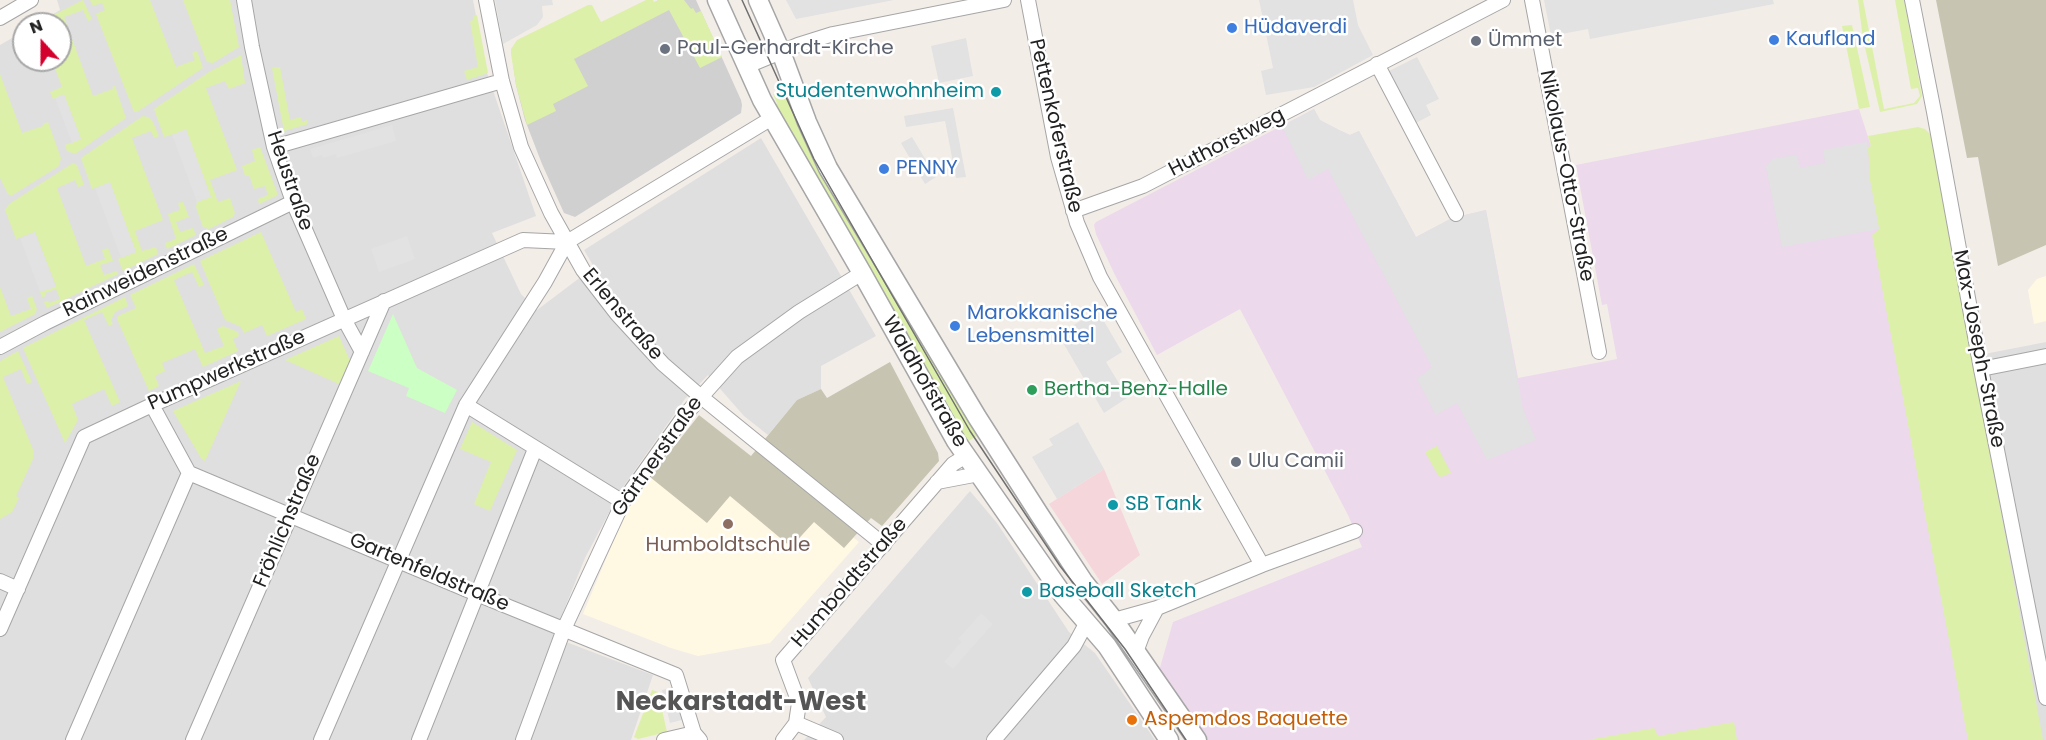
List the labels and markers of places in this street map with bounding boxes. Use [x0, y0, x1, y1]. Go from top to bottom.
place label: Hüdaverdi [1244, 16, 1347, 40]
marker: Hüdaverdi [1225, 21, 1239, 35]
place label: Kaufland [1786, 28, 1876, 52]
place label: Ümmet [1488, 29, 1562, 53]
marker: Kaufland [1767, 33, 1781, 47]
marker: Ümmet [1469, 34, 1483, 48]
place label: Paul-Gerhardt-Kirche [677, 37, 894, 61]
marker: Paul-Gerhardt-Kirche [658, 42, 672, 56]
place label: Studentenwohnheim [775, 80, 984, 104]
marker: Studentenwohnheim [989, 85, 1003, 99]
place label: PENNY [896, 157, 958, 181]
marker: PENNY [877, 162, 891, 176]
place label: Marokkanische Lebensmittel [967, 302, 1118, 349]
marker: Marokkanische Lebensmittel [948, 319, 962, 333]
place label: Bertha-Benz-Halle [1044, 378, 1228, 402]
marker: Bertha-Benz-Halle [1025, 383, 1039, 397]
place label: Ulu Camii [1248, 450, 1344, 474]
marker: Ulu Camii [1229, 455, 1243, 469]
place label: SB Tank [1125, 493, 1202, 517]
marker: SB Tank [1106, 498, 1120, 512]
marker: Humboldtschule [721, 517, 735, 531]
place label: Humboldtschule [646, 534, 810, 558]
place label: Baseball Sketch [1039, 580, 1196, 604]
marker: Baseball Sketch [1020, 585, 1034, 599]
place label: Aspemdos Baquette [1144, 708, 1348, 732]
marker: Aspemdos Baquette [1125, 713, 1139, 727]

